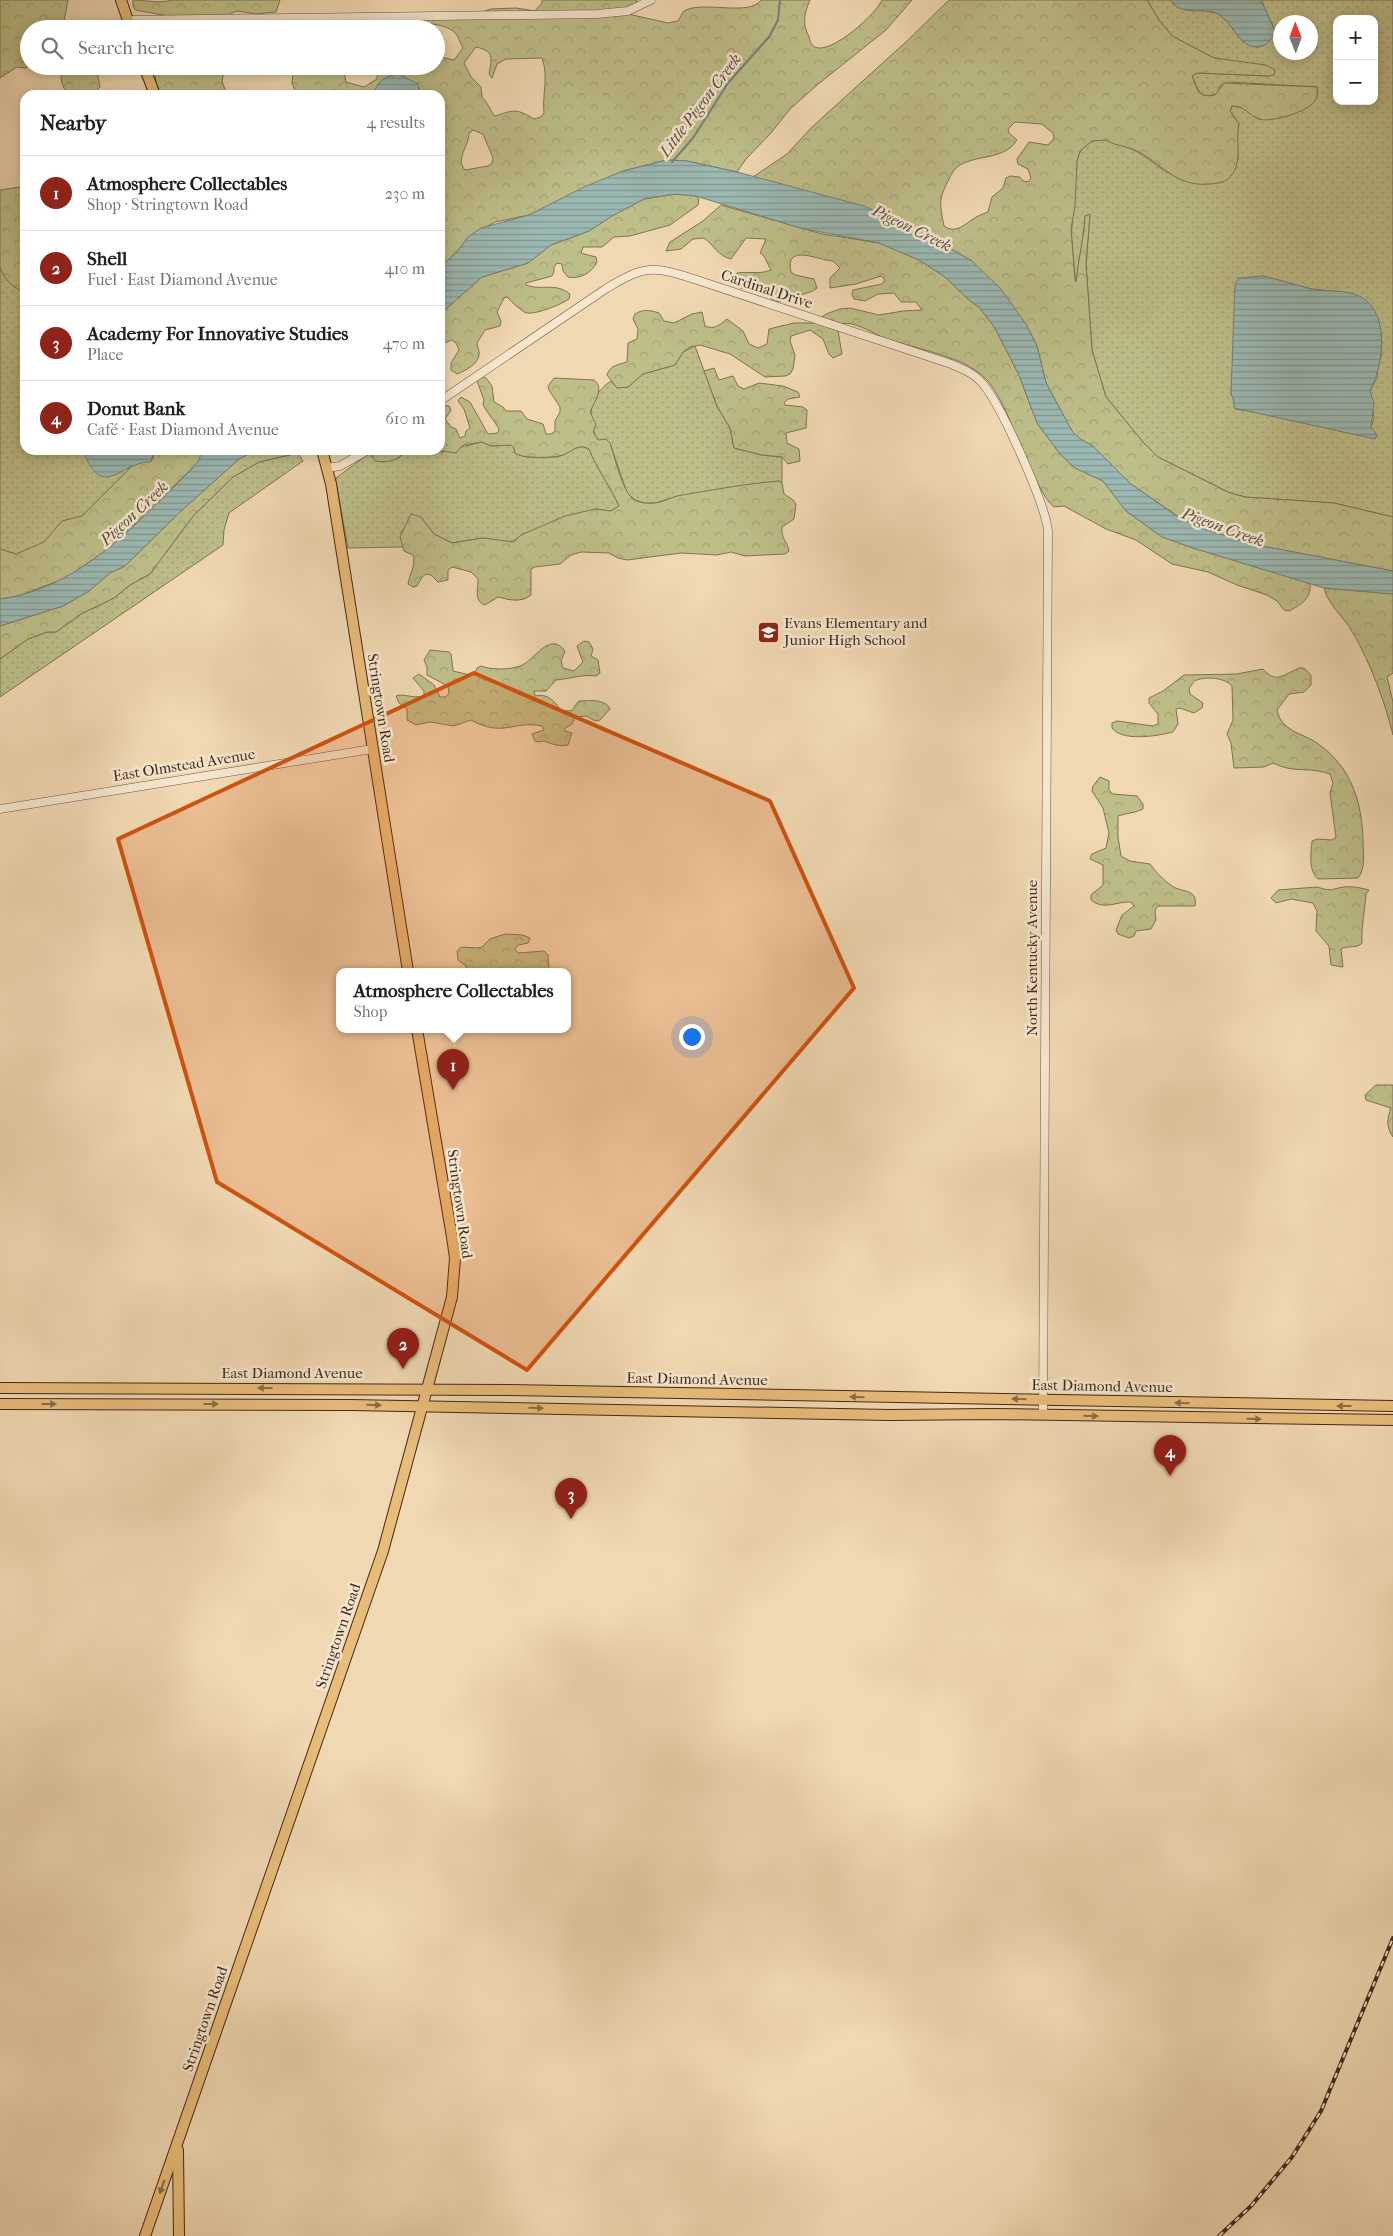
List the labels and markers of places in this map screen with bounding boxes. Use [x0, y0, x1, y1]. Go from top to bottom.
place label: Evans Elementary and Junior High School [783, 614, 928, 649]
school or university icon: Evans Elementary and Junior High School [756, 620, 780, 644]
pin: 1 [437, 1049, 469, 1090]
pin: 2 [387, 1328, 419, 1369]
pin: 4 [1154, 1435, 1186, 1476]
pin: 3 [555, 1478, 587, 1519]

